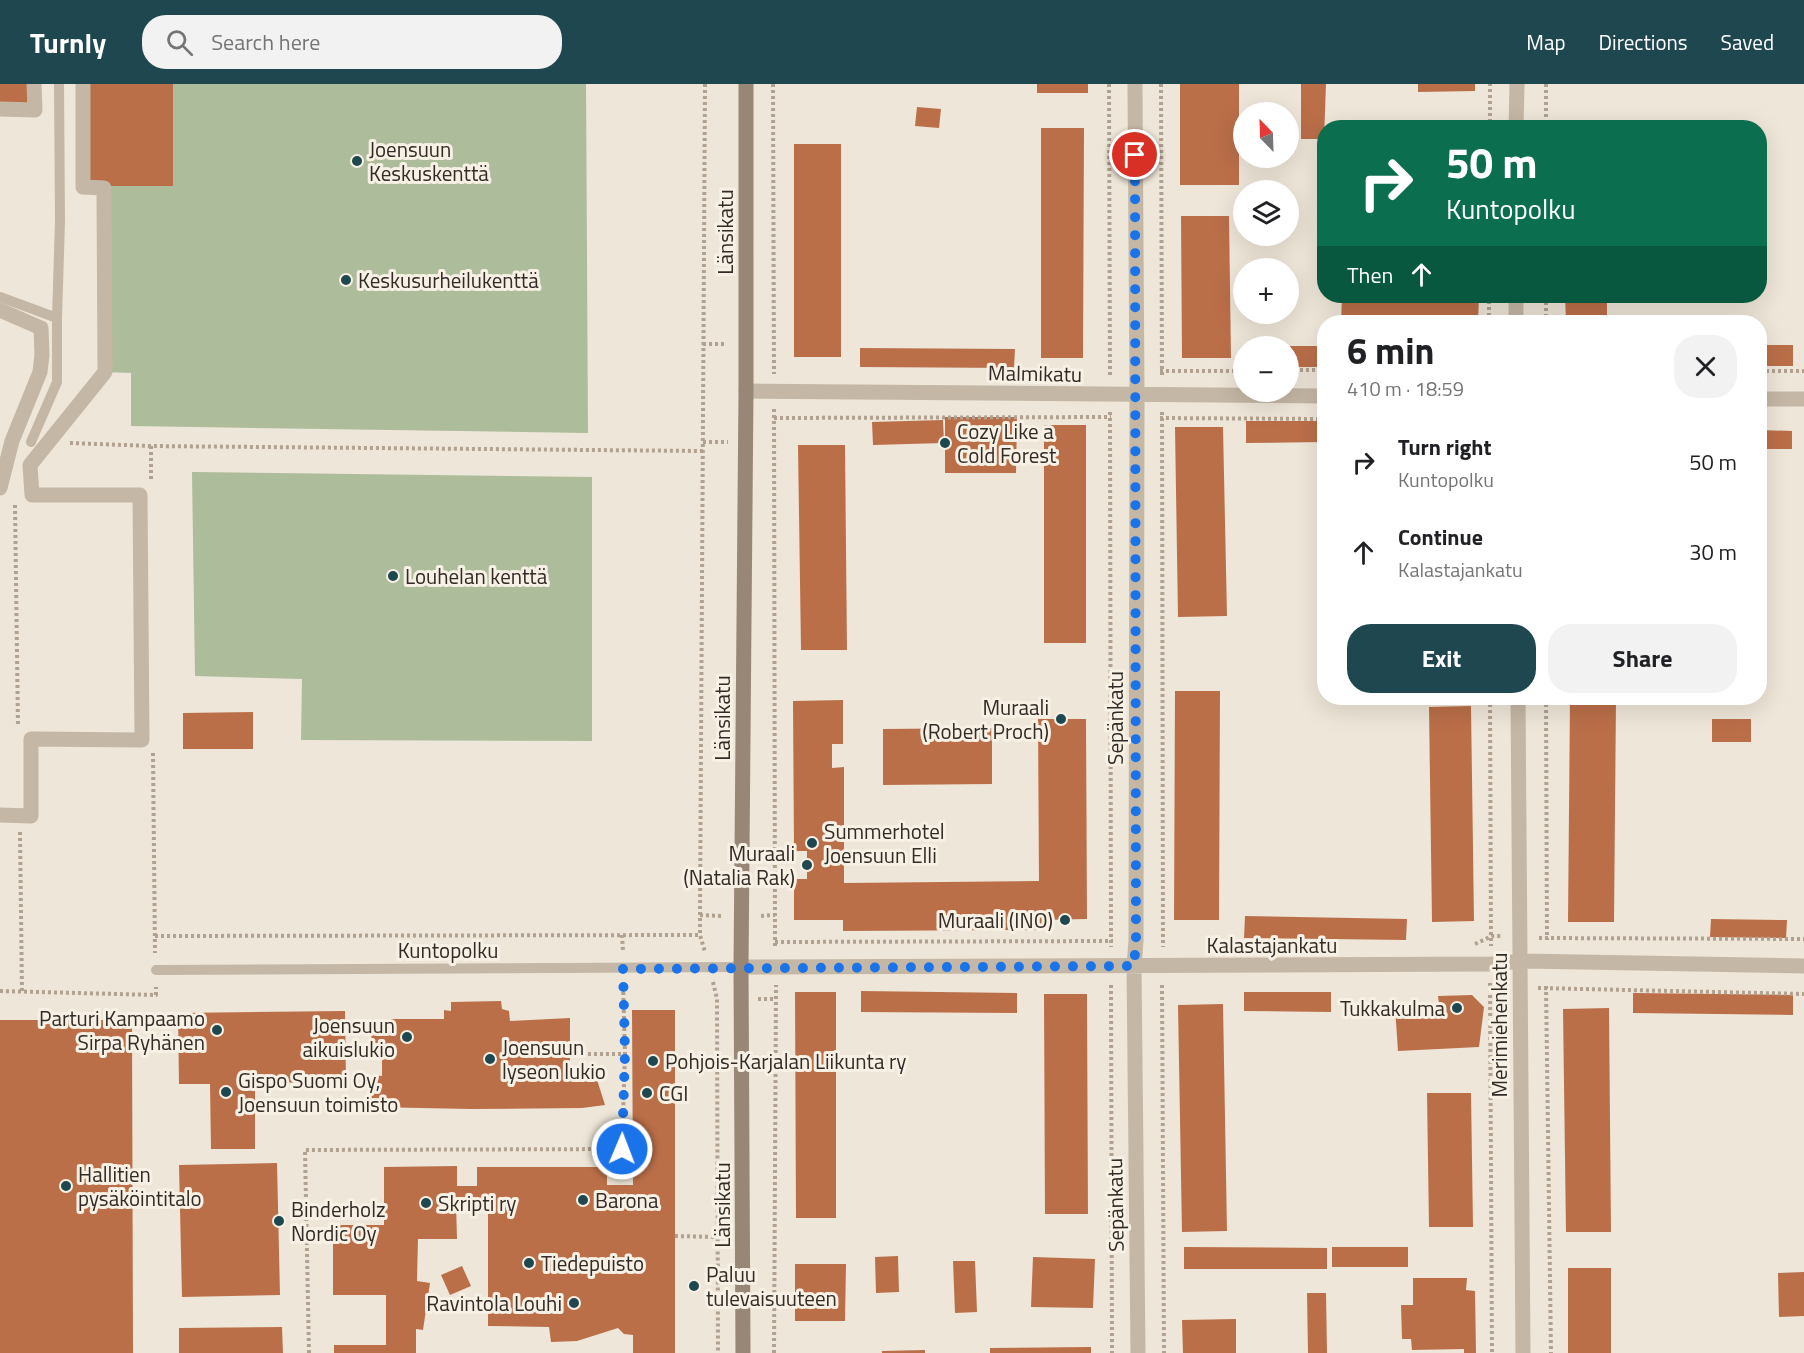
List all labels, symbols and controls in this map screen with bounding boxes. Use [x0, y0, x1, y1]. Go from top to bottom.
search box [142, 15, 562, 69]
text: Turnly [30, 21, 106, 64]
text: Search here [211, 25, 320, 59]
icon: search [163, 26, 196, 59]
text: Map [1526, 26, 1566, 58]
text: Directions [1599, 26, 1688, 58]
text: Saved [1721, 26, 1774, 58]
north arrow [1233, 102, 1299, 168]
map controls [1233, 102, 1299, 402]
pin [1109, 129, 1160, 180]
text: 50 m [1446, 130, 1538, 194]
place label: Joensuun Keskuskenttä [369, 133, 489, 189]
icon: arrive [1118, 138, 1151, 171]
icon: right [1347, 144, 1425, 222]
marker: Joensuun Keskuskenttä [350, 154, 364, 168]
button: layers [1233, 180, 1299, 246]
text: Kuntopolku [1446, 188, 1576, 229]
street label: Länsikatu [709, 189, 741, 275]
button: + [1233, 258, 1299, 324]
text: Then [1347, 258, 1393, 292]
icon: ahead [1405, 258, 1438, 291]
place label: Keskusurheilukenttä [358, 264, 539, 296]
marker: Keskusurheilukenttä [339, 273, 353, 287]
text: 6 min [1347, 323, 1434, 378]
button: close [1674, 335, 1737, 398]
button: − [1233, 336, 1299, 402]
street label: Malmikatu [988, 356, 1082, 390]
text: 410 m · 18:59 [1347, 373, 1464, 404]
place label: Cozy Like a Cold Forest [957, 415, 1057, 471]
text: Turn right [1398, 430, 1492, 464]
marker: Cozy Like a Cold Forest [938, 436, 952, 450]
text: 50 m [1689, 445, 1737, 479]
icon: right [1347, 446, 1380, 479]
text: Kuntopolku [1398, 464, 1494, 495]
text: Continue [1398, 520, 1483, 554]
text: 30 m [1689, 535, 1737, 569]
icon: ahead [1347, 536, 1380, 569]
text: Kalastajankatu [1398, 554, 1523, 585]
place label: Louhelan kenttä [405, 560, 548, 592]
marker: Louhelan kenttä [386, 569, 400, 583]
button: Exit [1347, 624, 1536, 693]
button: Share [1548, 624, 1737, 693]
street label: Sepänkatu [1099, 671, 1131, 765]
street label: Länsikatu [706, 675, 738, 761]
place label: Muraali (Robert Proch) [922, 691, 1049, 747]
marker: Muraali (Robert Proch) [1054, 712, 1068, 726]
place label: Summerhotel Joensuun Elli [824, 815, 945, 871]
marker: Summerhotel Joensuun Elli [805, 836, 819, 850]
place label: Muraali (Natalia Rak) [683, 837, 795, 893]
marker: Muraali (Natalia Rak) [800, 858, 814, 872]
place label: Muraali (INO) [938, 904, 1053, 936]
marker: Muraali (INO) [1058, 913, 1072, 927]
street label: Kalastajankatu [1207, 929, 1337, 961]
street label: Kuntopolku [398, 934, 498, 966]
street label: Merimiehenkatu [1483, 953, 1515, 1097]
place label: Tukkakulma [1340, 992, 1445, 1024]
marker: Tukkakulma [1450, 1001, 1464, 1015]
place label: Parturi Kampaamo Sirpa Ryhänen [39, 1002, 205, 1058]
place label: Joensuun aikuislukio [303, 1009, 395, 1065]
marker: Parturi Kampaamo Sirpa Ryhänen [210, 1023, 224, 1037]
marker: Joensuun aikuislukio [400, 1030, 414, 1044]
place label: Joensuun lyseon lukio [502, 1031, 606, 1087]
place label: Pohjois-Karjalan Liikunta ry [665, 1045, 907, 1077]
marker: Joensuun lyseon lukio [483, 1052, 497, 1066]
marker: Pohjois-Karjalan Liikunta ry [646, 1054, 660, 1068]
place label: Gispo Suomi Oy, Joensuun toimisto [238, 1064, 398, 1120]
place label: CGI [659, 1077, 688, 1109]
marker: Gispo Suomi Oy, Joensuun toimisto [219, 1085, 233, 1099]
marker: CGI [640, 1086, 654, 1100]
position arrow [590, 1117, 654, 1181]
place label: Hallitien pysäköintitalo [78, 1158, 202, 1214]
street label: Sepänkatu [1098, 1158, 1132, 1252]
street label: Länsikatu [706, 1162, 738, 1248]
marker: Hallitien pysäköintitalo [59, 1179, 73, 1193]
place label: Barona [595, 1184, 659, 1216]
place label: Skripti ry [438, 1187, 516, 1219]
place label: Binderholz Nordic Oy [291, 1193, 386, 1249]
marker: Barona [576, 1193, 590, 1207]
marker: Skripti ry [419, 1196, 433, 1210]
marker: Binderholz Nordic Oy [272, 1214, 286, 1228]
place label: Tiedepuisto [541, 1247, 644, 1279]
marker: Tiedepuisto [522, 1256, 536, 1270]
place label: Paluu tulevaisuuteen [706, 1258, 837, 1314]
marker: Paluu tulevaisuuteen [687, 1279, 701, 1293]
place label: Ravintola Louhi [426, 1287, 562, 1319]
marker: Ravintola Louhi [567, 1296, 581, 1310]

